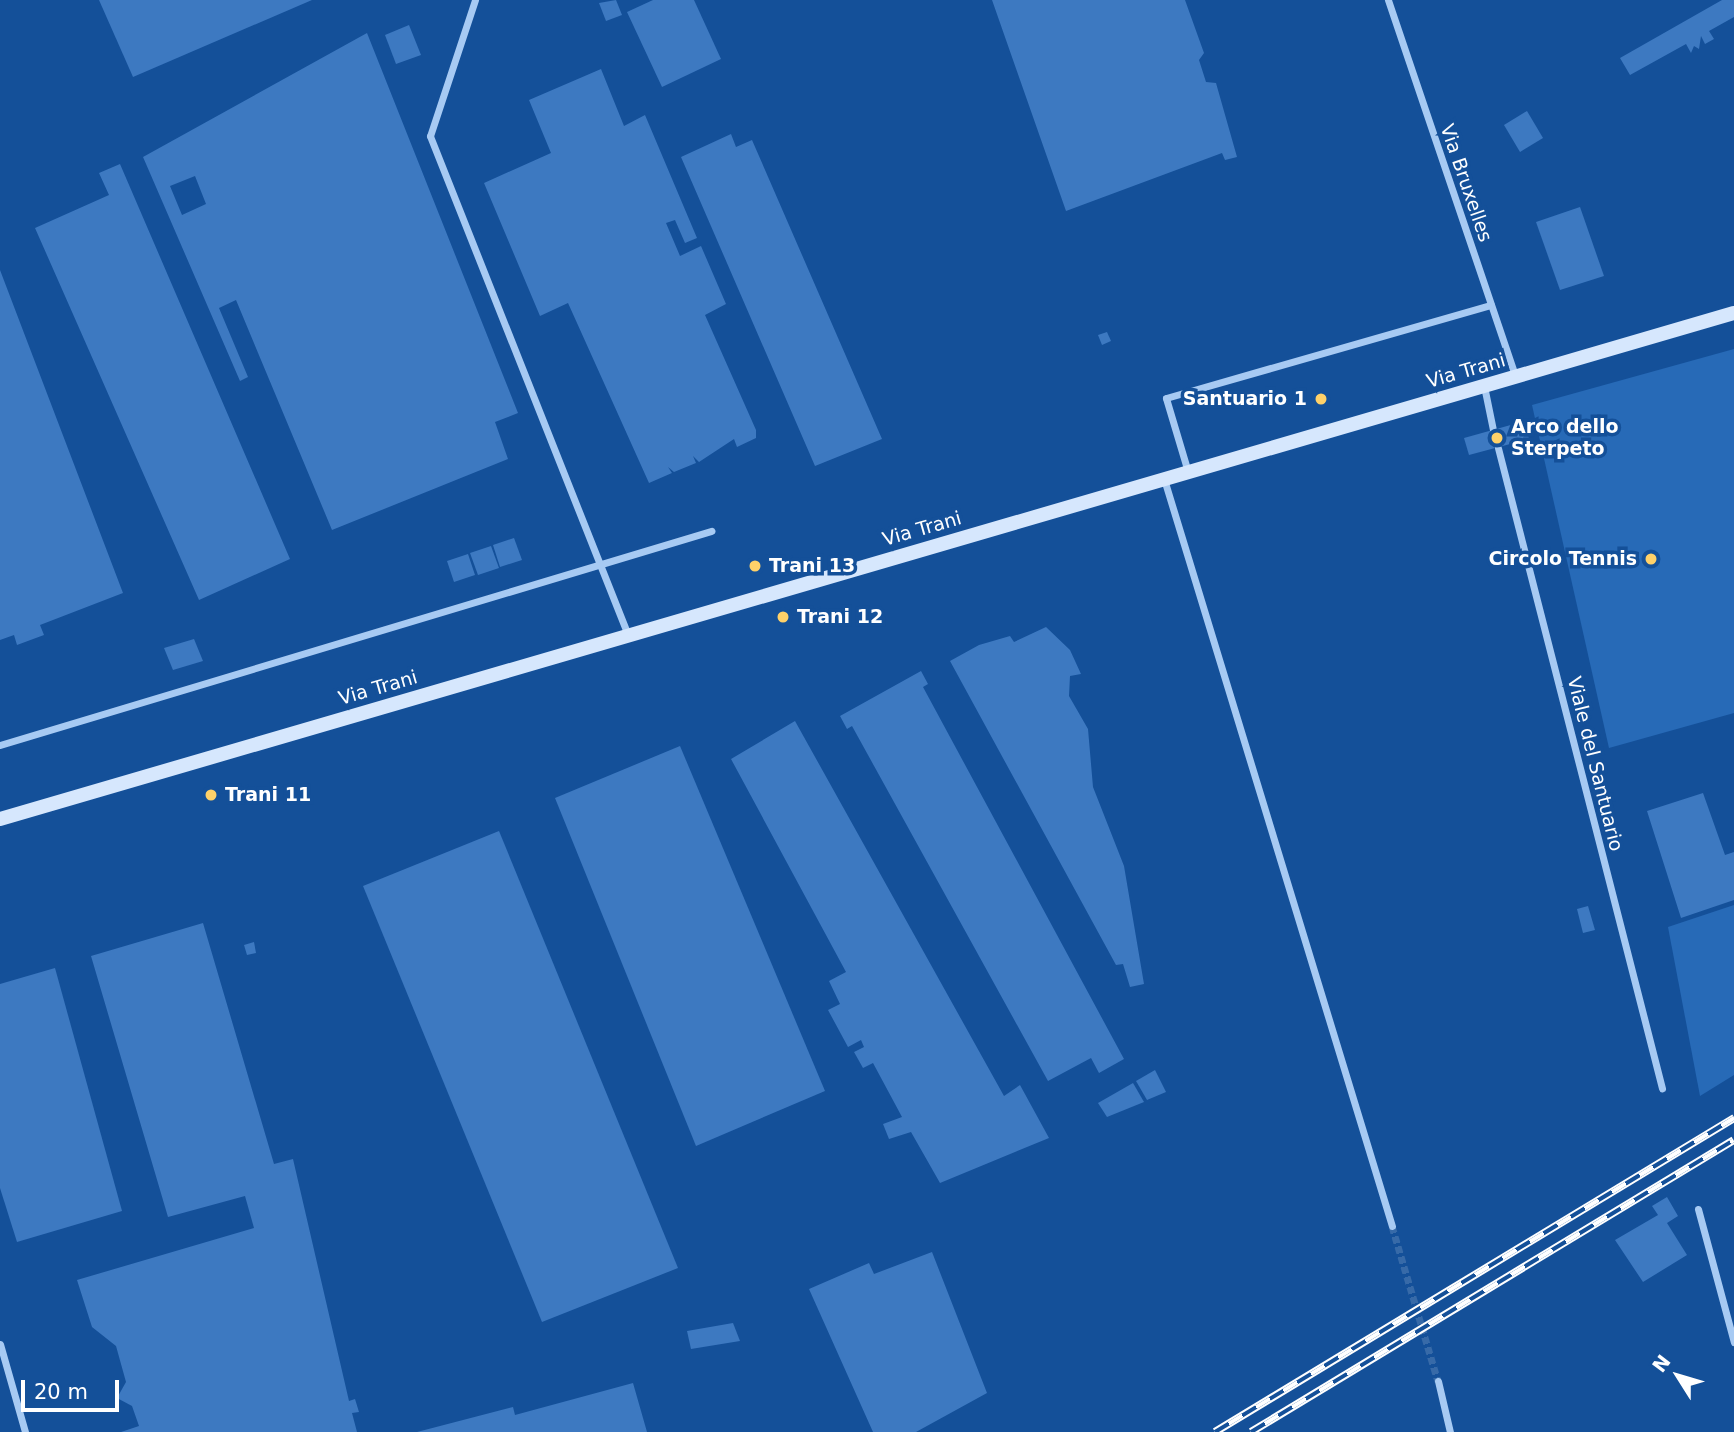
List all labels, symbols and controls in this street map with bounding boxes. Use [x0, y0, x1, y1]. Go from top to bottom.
street label: Via Bruxelles [1435, 121, 1497, 245]
street label: Via Trani [1424, 349, 1508, 393]
place label: Santuario 1 [1183, 388, 1307, 410]
marker: Santuario 1 [1313, 391, 1329, 407]
place label: Arco dello Sterpeto [1511, 416, 1619, 460]
marker: Arco dello Sterpeto [1489, 430, 1505, 446]
street label: Via Trani [880, 507, 964, 551]
place label: Circolo Tennis [1488, 548, 1637, 570]
marker: Circolo Tennis [1643, 551, 1659, 567]
place label: Trani 13 [769, 555, 855, 577]
marker: Trani 13 [747, 558, 763, 574]
place label: Trani 12 [797, 606, 883, 628]
marker: Trani 12 [775, 609, 791, 625]
street label: Via Trani [336, 666, 420, 710]
street label: Viale del Santuario [1562, 674, 1628, 854]
place label: Trani 11 [225, 784, 311, 806]
marker: Trani 11 [203, 787, 219, 803]
north arrow [1643, 1341, 1713, 1411]
text: N [1648, 1350, 1675, 1376]
scale bar [24, 1366, 122, 1410]
text: 20 m [34, 1380, 88, 1404]

